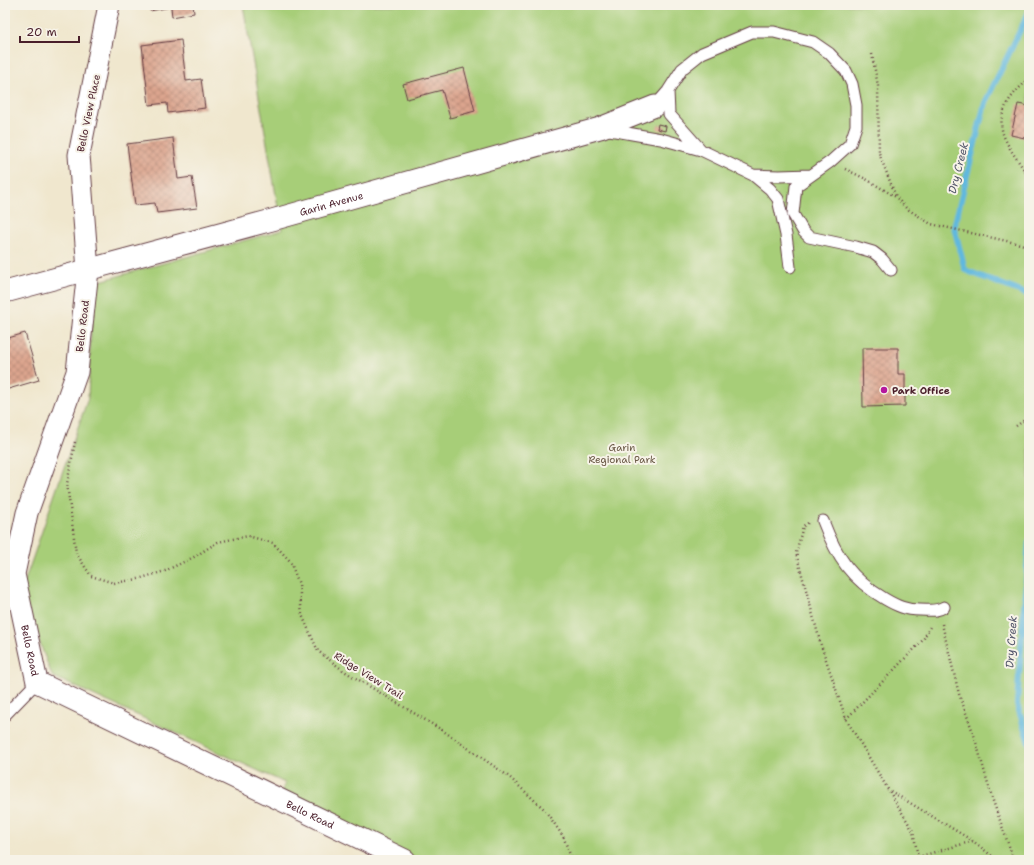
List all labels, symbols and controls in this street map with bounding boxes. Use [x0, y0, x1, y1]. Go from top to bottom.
scale bar [20, 18, 79, 44]
text: 20 m [26, 24, 57, 40]
street label: Bello View Place [74, 73, 103, 153]
water label: Dry Creek [945, 140, 972, 195]
street label: Garin Avenue [298, 189, 365, 219]
street label: Bello Road [73, 299, 92, 353]
place label: Park Office [892, 384, 950, 397]
marker: Park Office [879, 385, 889, 395]
park label: Garin Regional Park [588, 441, 656, 466]
water label: Dry Creek [1002, 615, 1021, 669]
street label: Bello Road [18, 624, 42, 678]
street label: Ridge View Trail [332, 649, 406, 702]
street label: Bello Road [284, 798, 337, 832]

